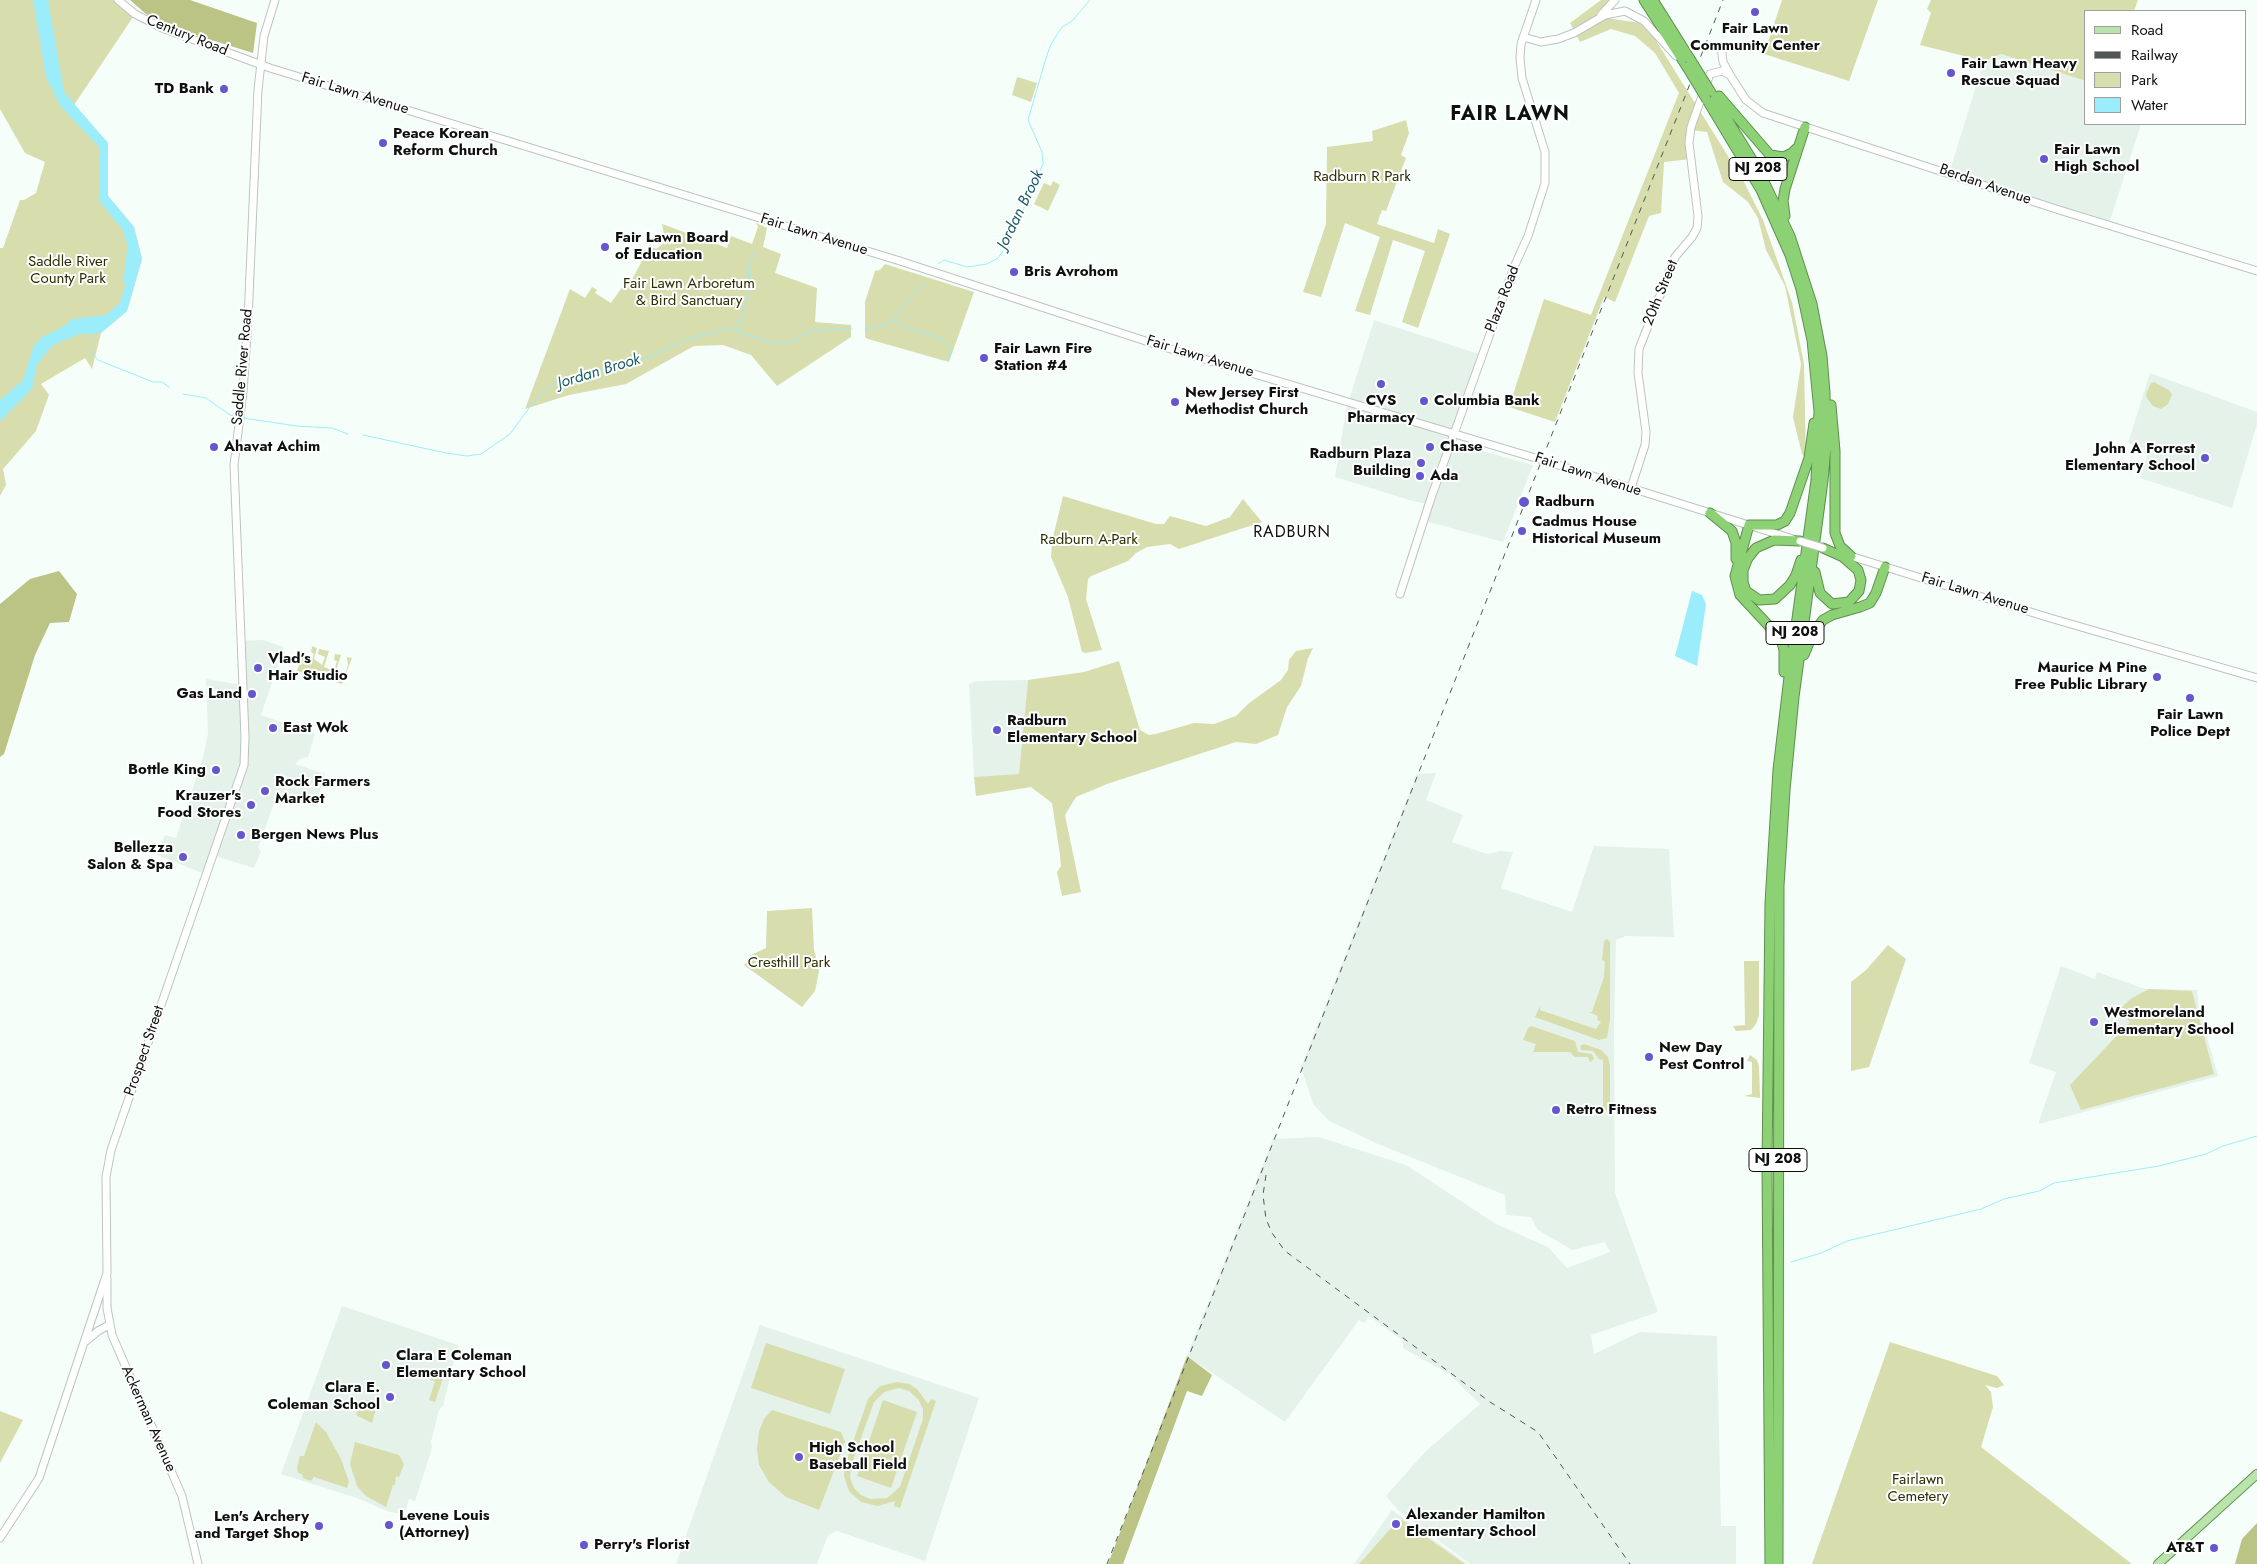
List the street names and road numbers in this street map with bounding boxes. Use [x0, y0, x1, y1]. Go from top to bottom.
street label: Century Road [144, 11, 230, 61]
street label: Fair Lawn Avenue [299, 69, 411, 119]
road number: NJ 208 [1729, 157, 1787, 180]
street label: Berdan Avenue [1937, 161, 2033, 209]
street label: Fair Lawn Avenue [758, 210, 870, 260]
street label: 20th Street [1640, 258, 1682, 328]
street label: Plaza Road [1482, 263, 1524, 335]
street label: Saddle River Road [229, 308, 257, 426]
street label: Fair Lawn Avenue [1144, 332, 1256, 382]
street label: Fair Lawn Avenue [1532, 449, 1644, 501]
street label: Fair Lawn Avenue [1919, 569, 2031, 619]
road number: NJ 208 [1766, 622, 1824, 644]
street label: Prospect Street [121, 1003, 169, 1099]
road number: NJ 208 [1749, 1148, 1807, 1172]
street label: Ackerman Avenue [117, 1363, 179, 1475]

